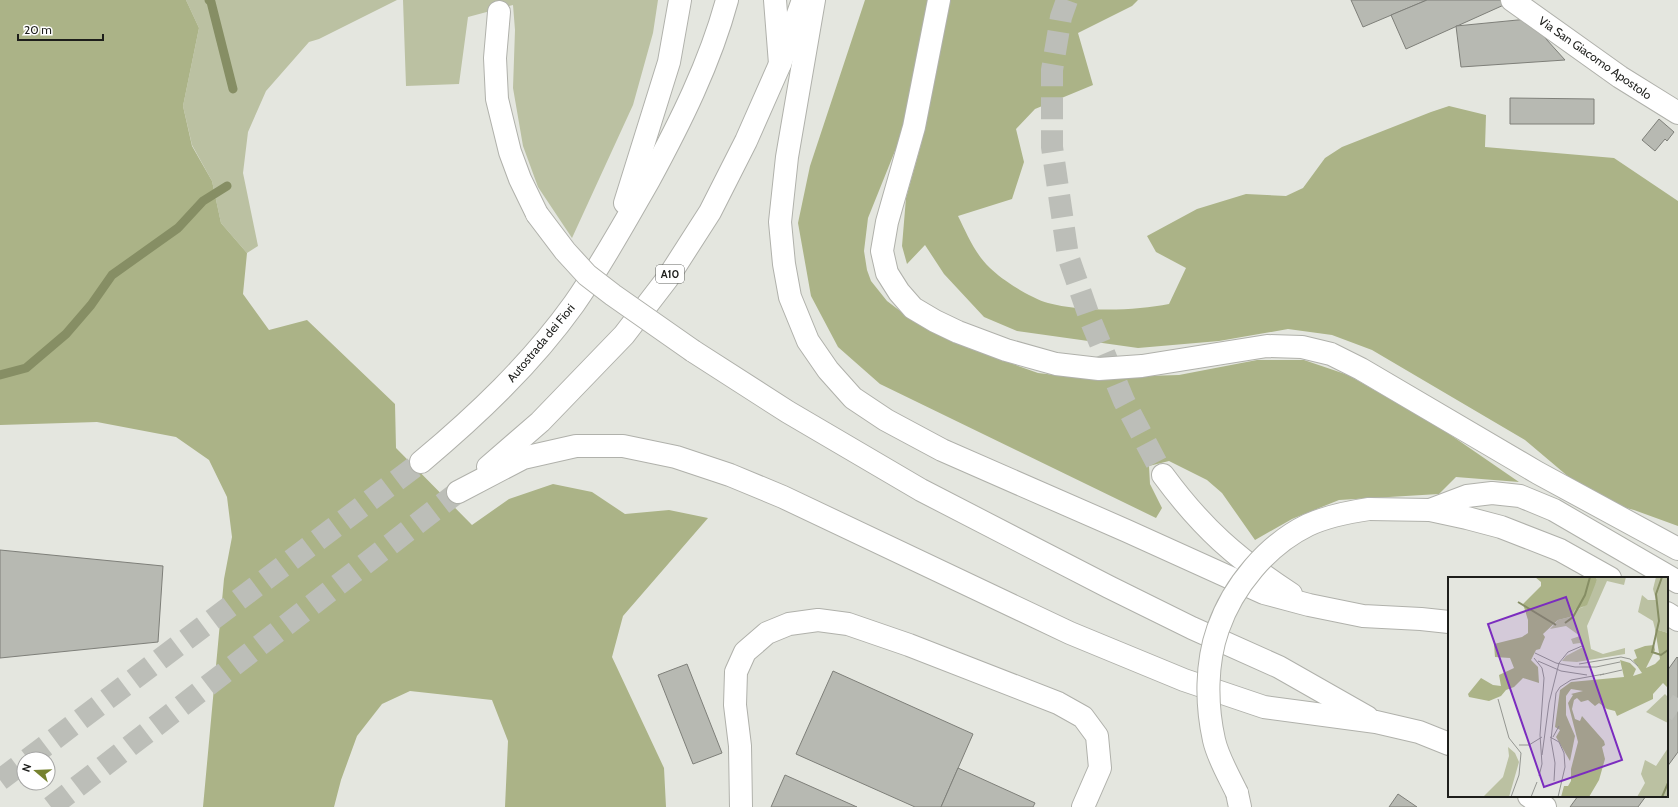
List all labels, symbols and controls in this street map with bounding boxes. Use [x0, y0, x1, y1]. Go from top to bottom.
street label: Via San Giacomo Apostolo [1536, 13, 1655, 103]
scale bar [18, 16, 103, 42]
text: 20 m [24, 22, 52, 37]
road number: A10 [656, 265, 684, 283]
street label: Autostrada dei Fiori [504, 301, 578, 385]
inset map [1448, 577, 1668, 797]
north arrow [16, 751, 56, 791]
text: N [19, 762, 34, 774]

